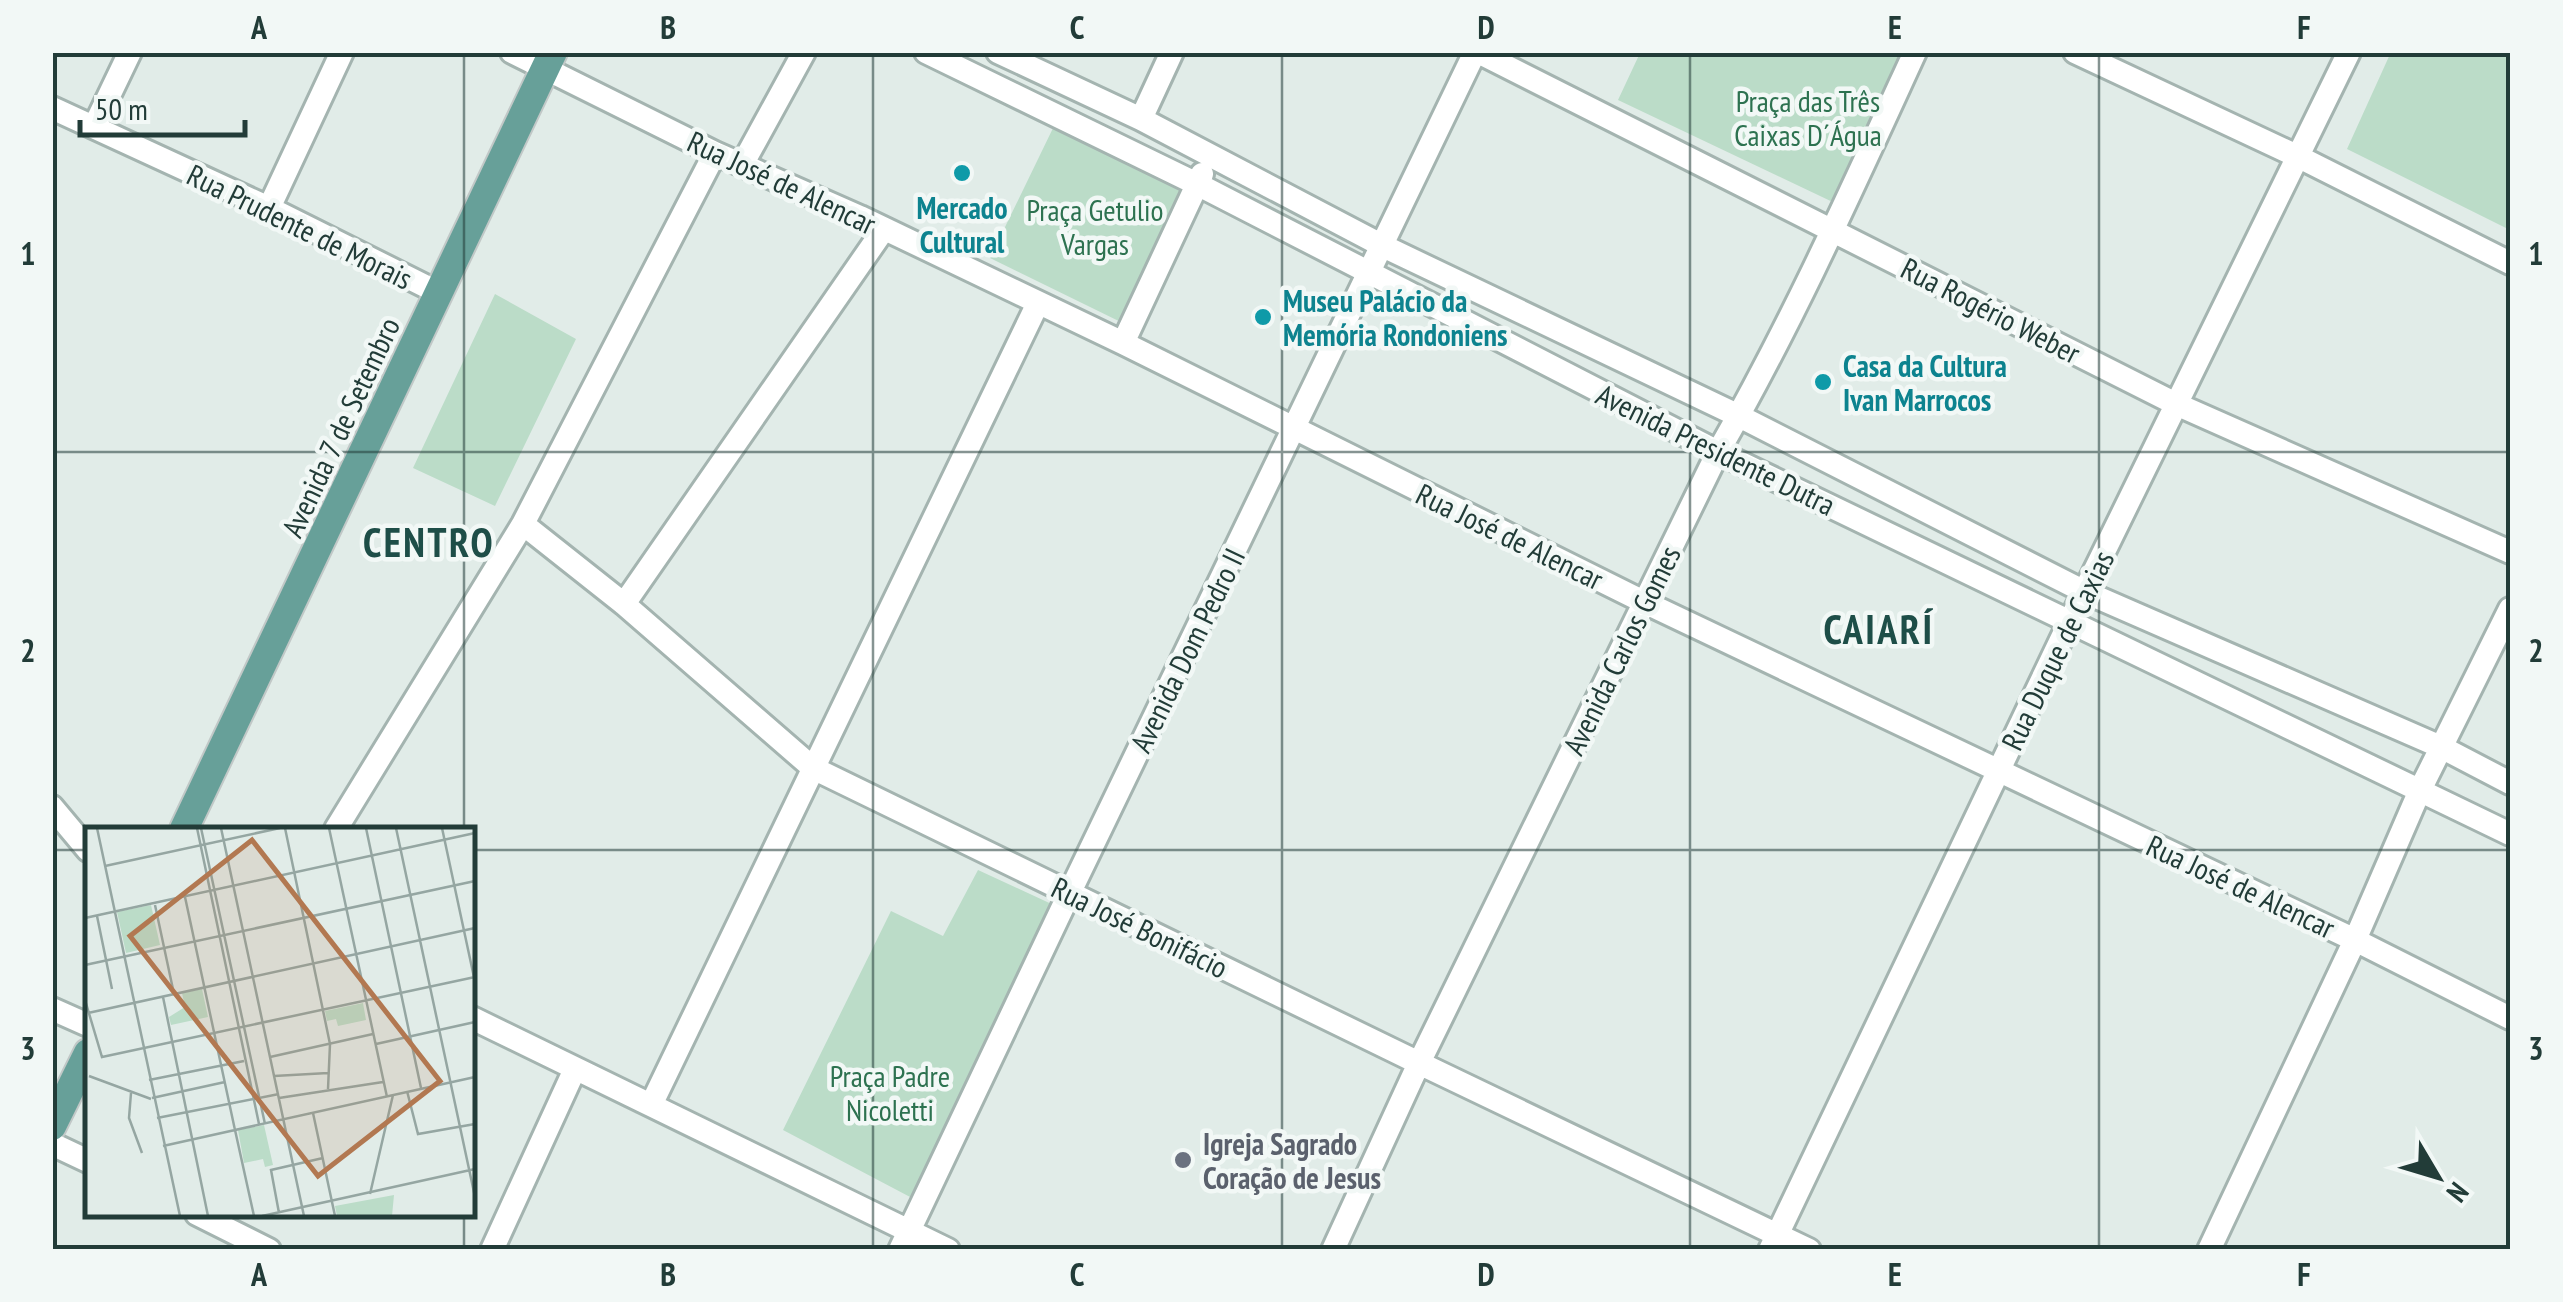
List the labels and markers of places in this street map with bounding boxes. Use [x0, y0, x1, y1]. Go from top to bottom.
marker: Mercado Cultural [951, 162, 973, 184]
place label: Mercado Cultural [916, 188, 1008, 261]
place label: Museu Palácio da Memória Rondoniens [1283, 281, 1508, 354]
marker: Museu Palácio da Memória Rondoniens [1252, 306, 1274, 328]
place label: Casa da Cultura Ivan Marrocos [1843, 346, 2007, 419]
marker: Casa da Cultura Ivan Marrocos [1812, 371, 1834, 393]
place label: Igreja Sagrado Coração de Jesus [1203, 1124, 1381, 1197]
marker: Igreja Sagrado Coração de Jesus [1172, 1149, 1194, 1171]

